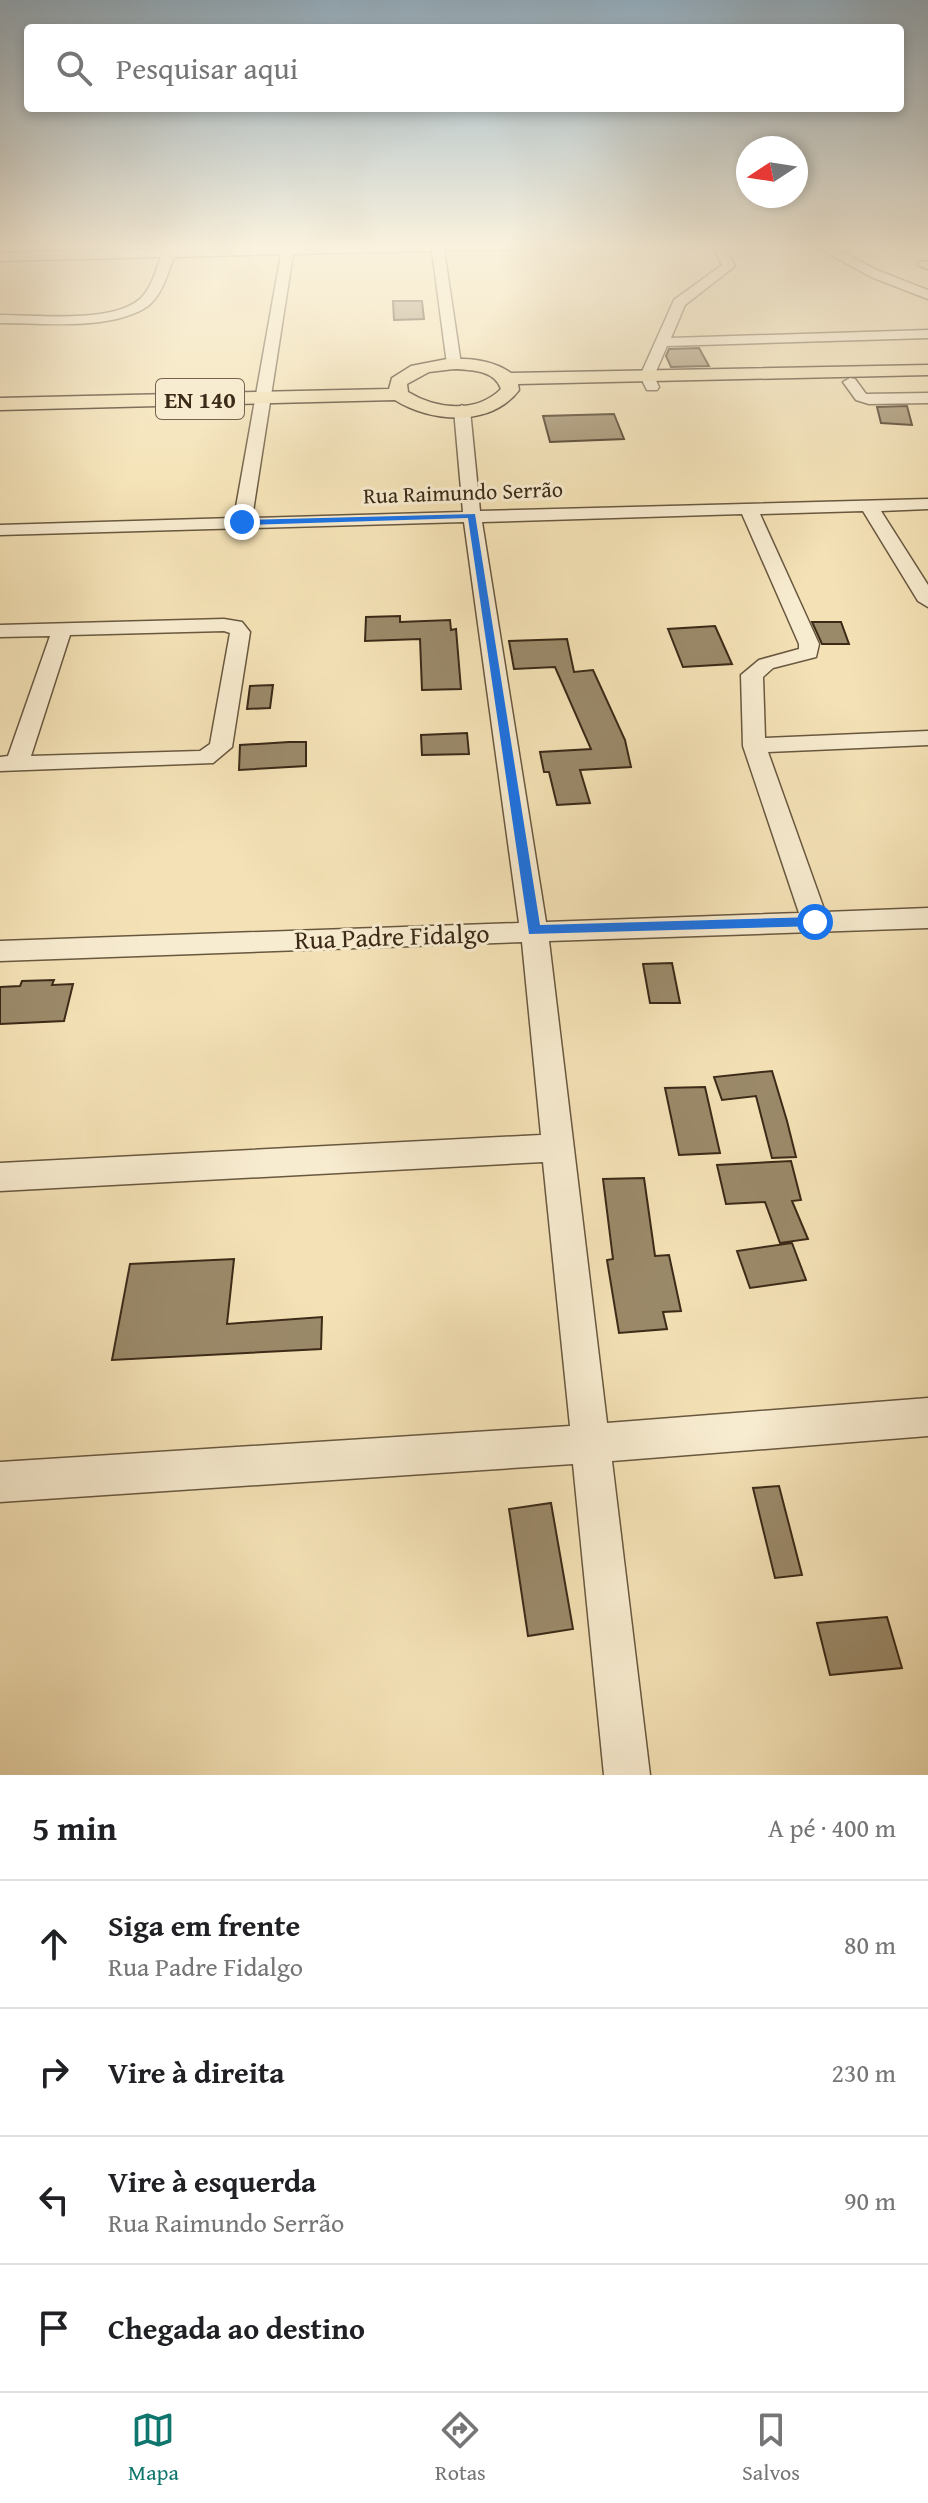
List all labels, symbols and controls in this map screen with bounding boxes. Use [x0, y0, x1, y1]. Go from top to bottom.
search box [24, 24, 904, 112]
icon: search [52, 46, 96, 90]
text: Pesquisar aqui [116, 46, 298, 90]
north arrow [736, 136, 808, 208]
road number: EN 140 [156, 379, 244, 419]
street label: Rua Raimundo Serrão [363, 473, 563, 511]
route end [224, 504, 260, 540]
route start [797, 904, 833, 940]
street label: Rua Padre Fidalgo [294, 913, 490, 959]
text: 5 min [32, 1803, 117, 1852]
text: A pé · 400 m [768, 1808, 896, 1847]
text: Siga em frente [108, 1903, 300, 1947]
icon: ahead [32, 1922, 76, 1966]
text: 80 m [844, 1925, 896, 1964]
text: Rua Padre Fidalgo [108, 1947, 303, 1986]
icon: right [32, 2050, 76, 2094]
text: Vire à direita [108, 2050, 285, 2094]
text: 230 m [831, 2053, 896, 2092]
text: Vire à esquerda [108, 2159, 316, 2203]
icon: left [32, 2178, 76, 2222]
text: 90 m [844, 2181, 896, 2220]
text: Rua Raimundo Serrão [108, 2203, 344, 2242]
icon: arrive [32, 2306, 76, 2350]
text: Chegada ao destino [108, 2306, 365, 2350]
tab: Mapa [128, 2408, 179, 2488]
tab: Rotas [435, 2408, 486, 2488]
tab: Salvos [742, 2408, 800, 2488]

